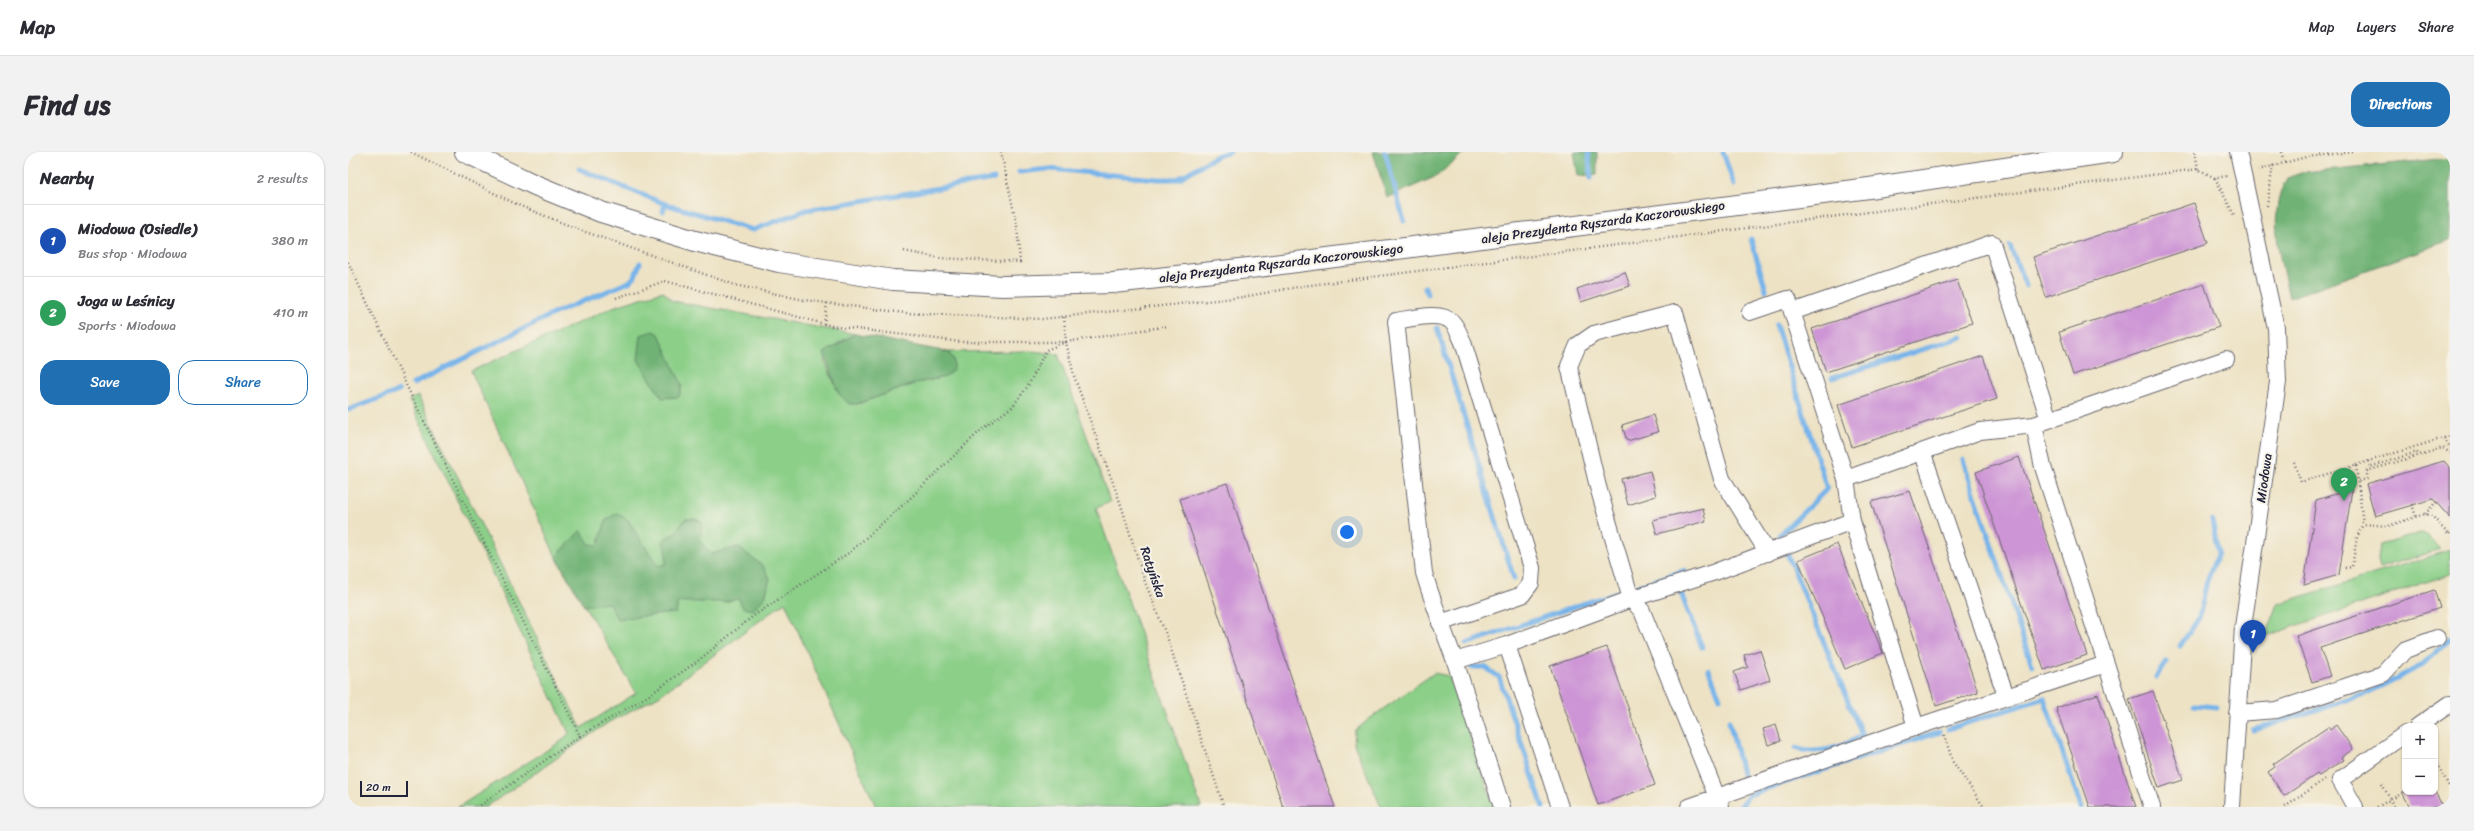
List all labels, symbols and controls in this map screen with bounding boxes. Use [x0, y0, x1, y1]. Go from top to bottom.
text: Map [20, 11, 55, 44]
text: Map [2309, 15, 2334, 40]
text: Layers [2356, 15, 2396, 40]
text: Share [2418, 15, 2454, 40]
text: Find us [24, 80, 111, 129]
button: Directions [2351, 82, 2450, 127]
text: Nearby [40, 163, 94, 193]
text: 2 results [257, 167, 308, 190]
street label: aleja Prezydenta Ryszarda Kaczorowskiego [1480, 193, 1727, 250]
text: Miodowa (Osiedle) [78, 216, 197, 242]
text: 1 [50, 229, 56, 252]
text: 380 m [271, 229, 308, 252]
street label: aleja Prezydenta Ryszarda Kaczorowskiego [1158, 237, 1405, 289]
text: Bus stop · Miodowa [78, 242, 187, 265]
text: Joga w Leśnicy [78, 288, 175, 314]
text: 2 [49, 301, 57, 324]
text: 410 m [273, 301, 308, 324]
text: Sports · Miodowa [78, 314, 176, 337]
button: Save [40, 360, 170, 405]
button: Share [178, 360, 308, 405]
street label: Miodowa [2249, 451, 2279, 504]
pin: 2 [2331, 468, 2357, 501]
your location [1337, 522, 1357, 542]
street label: Ratyńska [1134, 543, 1173, 601]
pin: 1 [2240, 620, 2266, 653]
map controls [2402, 723, 2438, 795]
button: + [2402, 723, 2438, 759]
button: − [2402, 759, 2438, 795]
text: 20 m [366, 778, 391, 797]
scale bar [360, 779, 408, 798]

